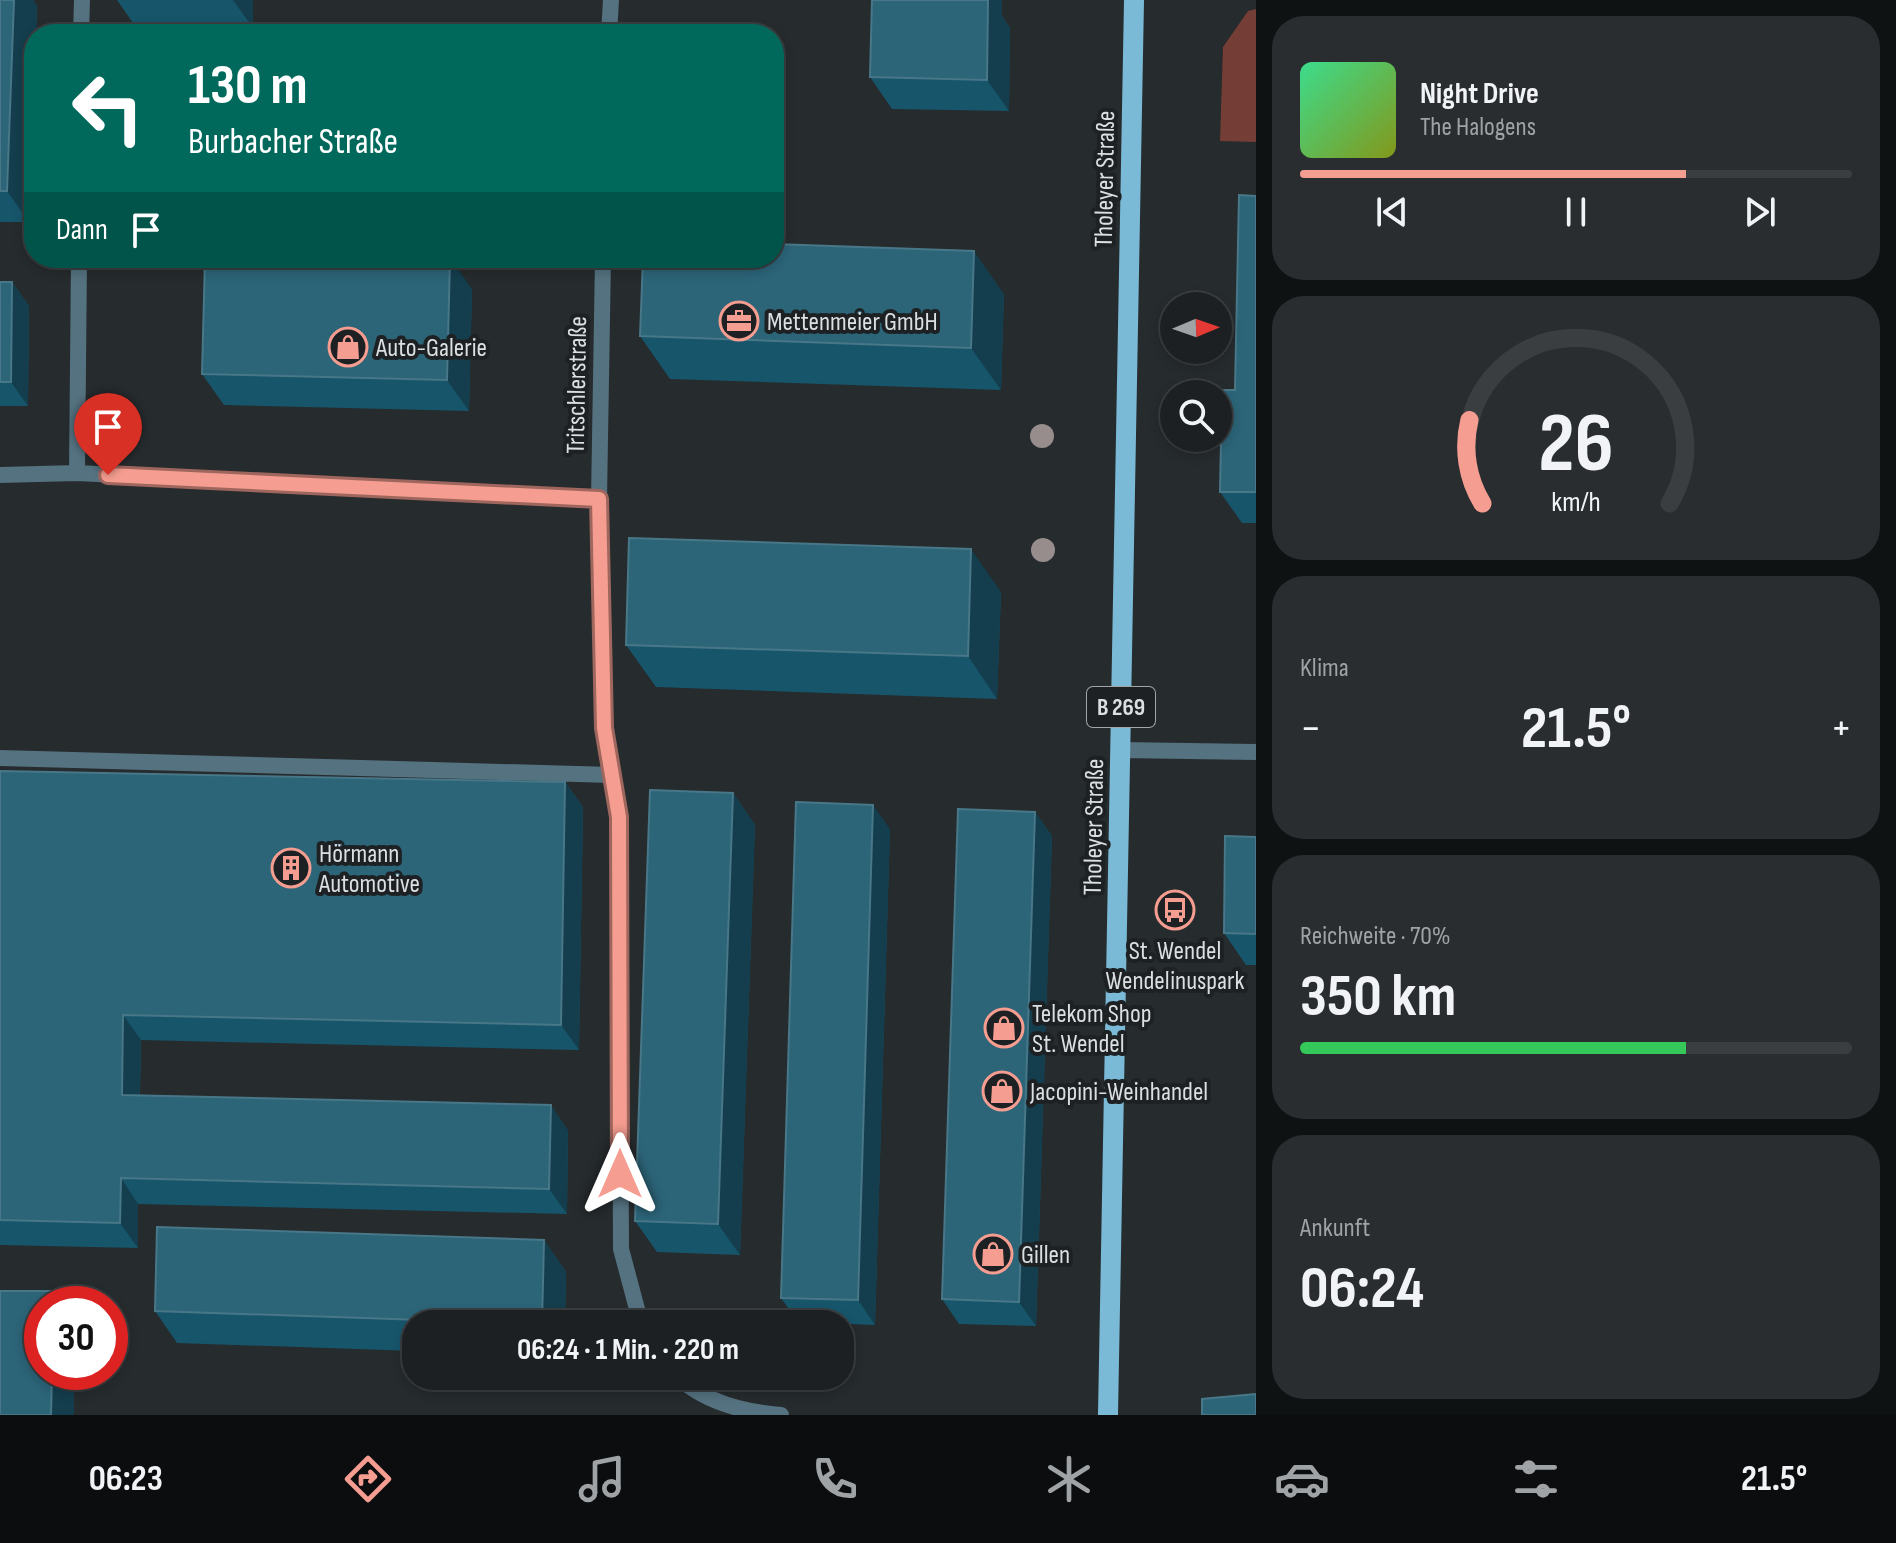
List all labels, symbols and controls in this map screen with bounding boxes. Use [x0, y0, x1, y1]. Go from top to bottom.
text: 130 m [188, 53, 308, 120]
icon: left [56, 56, 160, 160]
text: Night Drive [1420, 76, 1539, 112]
street label: Tholeyer Straße [1089, 110, 1122, 248]
text: The Halogens [1420, 112, 1536, 143]
text: Burbacher Straße [188, 121, 398, 164]
icon: previous [1370, 190, 1414, 234]
icon: pause [1554, 190, 1598, 234]
icon: next [1738, 190, 1782, 234]
icon: arrive [124, 208, 168, 252]
text: Dann [56, 212, 108, 248]
north arrow [1160, 292, 1232, 364]
map controls [1160, 292, 1232, 452]
office icon: Mettenmeier GmbH [718, 300, 760, 342]
place label: Mettenmeier GmbH [767, 307, 938, 338]
street label: Tritschlerstraße [561, 316, 594, 454]
shop icon: Auto-Galerie [327, 326, 369, 368]
place label: Auto-Galerie [375, 333, 487, 364]
button: search [1160, 380, 1232, 452]
pin [74, 393, 142, 475]
text: 26 [1538, 394, 1614, 494]
icon: arrive [86, 405, 130, 449]
text: km/h [1551, 485, 1601, 520]
text: Klima [1300, 653, 1349, 684]
road number: B 269 [1087, 687, 1155, 727]
text: 21.5° [1521, 693, 1631, 765]
text: − [1300, 702, 1322, 755]
text: + [1830, 702, 1852, 755]
street label: Tholeyer Straße [1078, 758, 1111, 896]
place label: Hörmann Automotive [318, 839, 420, 900]
building icon: Hörmann Automotive [270, 847, 312, 889]
bus stop icon: St. Wendel Wendelinuspark [1154, 889, 1196, 931]
text: Reichweite · 70% [1300, 921, 1451, 952]
place label: St. Wendel Wendelinuspark [1105, 936, 1245, 997]
text: 350 km [1300, 961, 1456, 1033]
place label: Telekom Shop St. Wendel [1032, 999, 1152, 1060]
shop icon: Telekom Shop St. Wendel [983, 1007, 1025, 1049]
shop icon: Jacopini-Weinhandel [981, 1070, 1023, 1112]
place label: Jacopini-Weinhandel [1029, 1077, 1208, 1108]
position arrow [578, 1132, 662, 1216]
text: Ankunft [1300, 1213, 1370, 1244]
shop icon: Gillen [972, 1233, 1014, 1275]
place label: Gillen [1021, 1240, 1070, 1271]
text: 06:24 [1300, 1253, 1424, 1325]
speed limit sign: 30 [24, 1286, 128, 1390]
text: 06:24 · 1 Min. · 220 m [517, 1332, 739, 1368]
icon: directions [340, 1451, 396, 1507]
icon: music [574, 1451, 630, 1507]
icon: phone [807, 1451, 863, 1507]
icon: climate [1041, 1451, 1097, 1507]
icon: car [1274, 1451, 1330, 1507]
icon: filters [1508, 1451, 1564, 1507]
text: 06:23 [89, 1458, 163, 1501]
text: 21.5° [1741, 1458, 1807, 1501]

